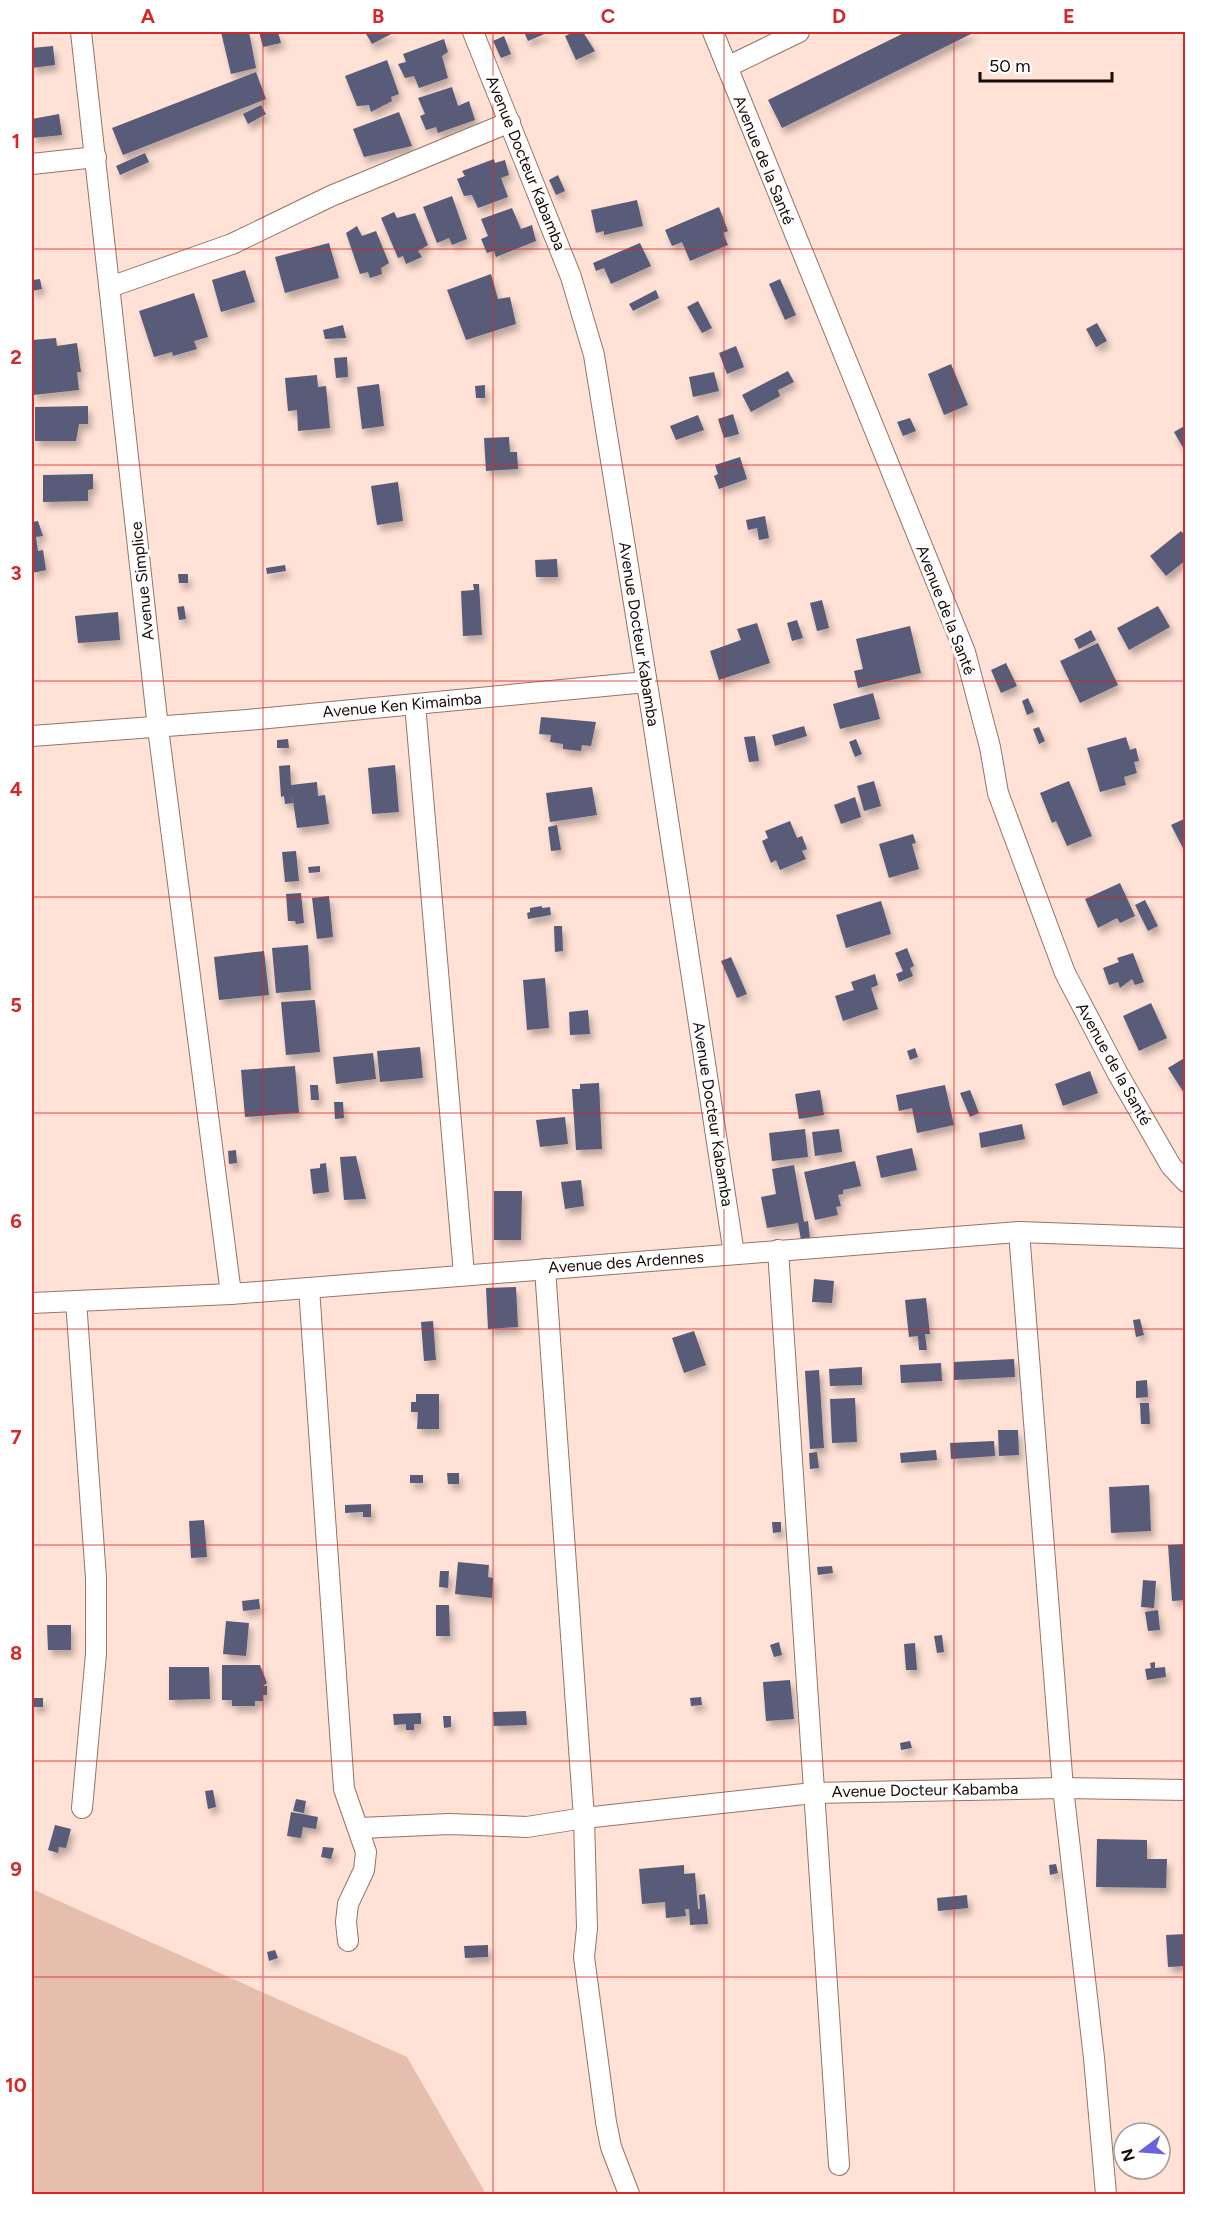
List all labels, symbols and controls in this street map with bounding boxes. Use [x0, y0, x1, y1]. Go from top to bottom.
text: A [141, 4, 156, 28]
text: B [372, 4, 384, 28]
text: C [601, 4, 615, 28]
text: D [832, 4, 846, 28]
text: E [1063, 4, 1075, 28]
scale bar [980, 45, 1112, 83]
text: 50 m [989, 55, 1031, 77]
street label: Avenue Docteur Kabamba [482, 73, 570, 253]
street label: Avenue de la Santé [729, 93, 799, 227]
text: 1 [12, 129, 20, 153]
text: 2 [10, 345, 22, 369]
street label: Avenue Simplice [126, 520, 158, 641]
street label: Avenue Docteur Kabamba [615, 540, 663, 728]
street label: Avenue de la Santé [913, 542, 980, 678]
text: 3 [10, 561, 22, 585]
street label: Avenue Ken Kimaimba [322, 689, 482, 721]
text: 4 [10, 777, 23, 801]
text: 5 [10, 993, 22, 1017]
street label: Avenue de la Santé [1072, 999, 1156, 1129]
street label: Avenue Docteur Kabamba [689, 1020, 737, 1208]
text: 6 [10, 1209, 22, 1233]
street label: Avenue des Ardennes [548, 1247, 704, 1277]
text: 7 [10, 1425, 22, 1449]
text: 8 [10, 1641, 22, 1665]
street label: Avenue Docteur Kabamba [832, 1779, 1018, 1801]
text: 9 [10, 1857, 22, 1881]
text: 10 [5, 2073, 27, 2097]
north arrow [1112, 2121, 1172, 2181]
text: N [1117, 2146, 1139, 2164]

